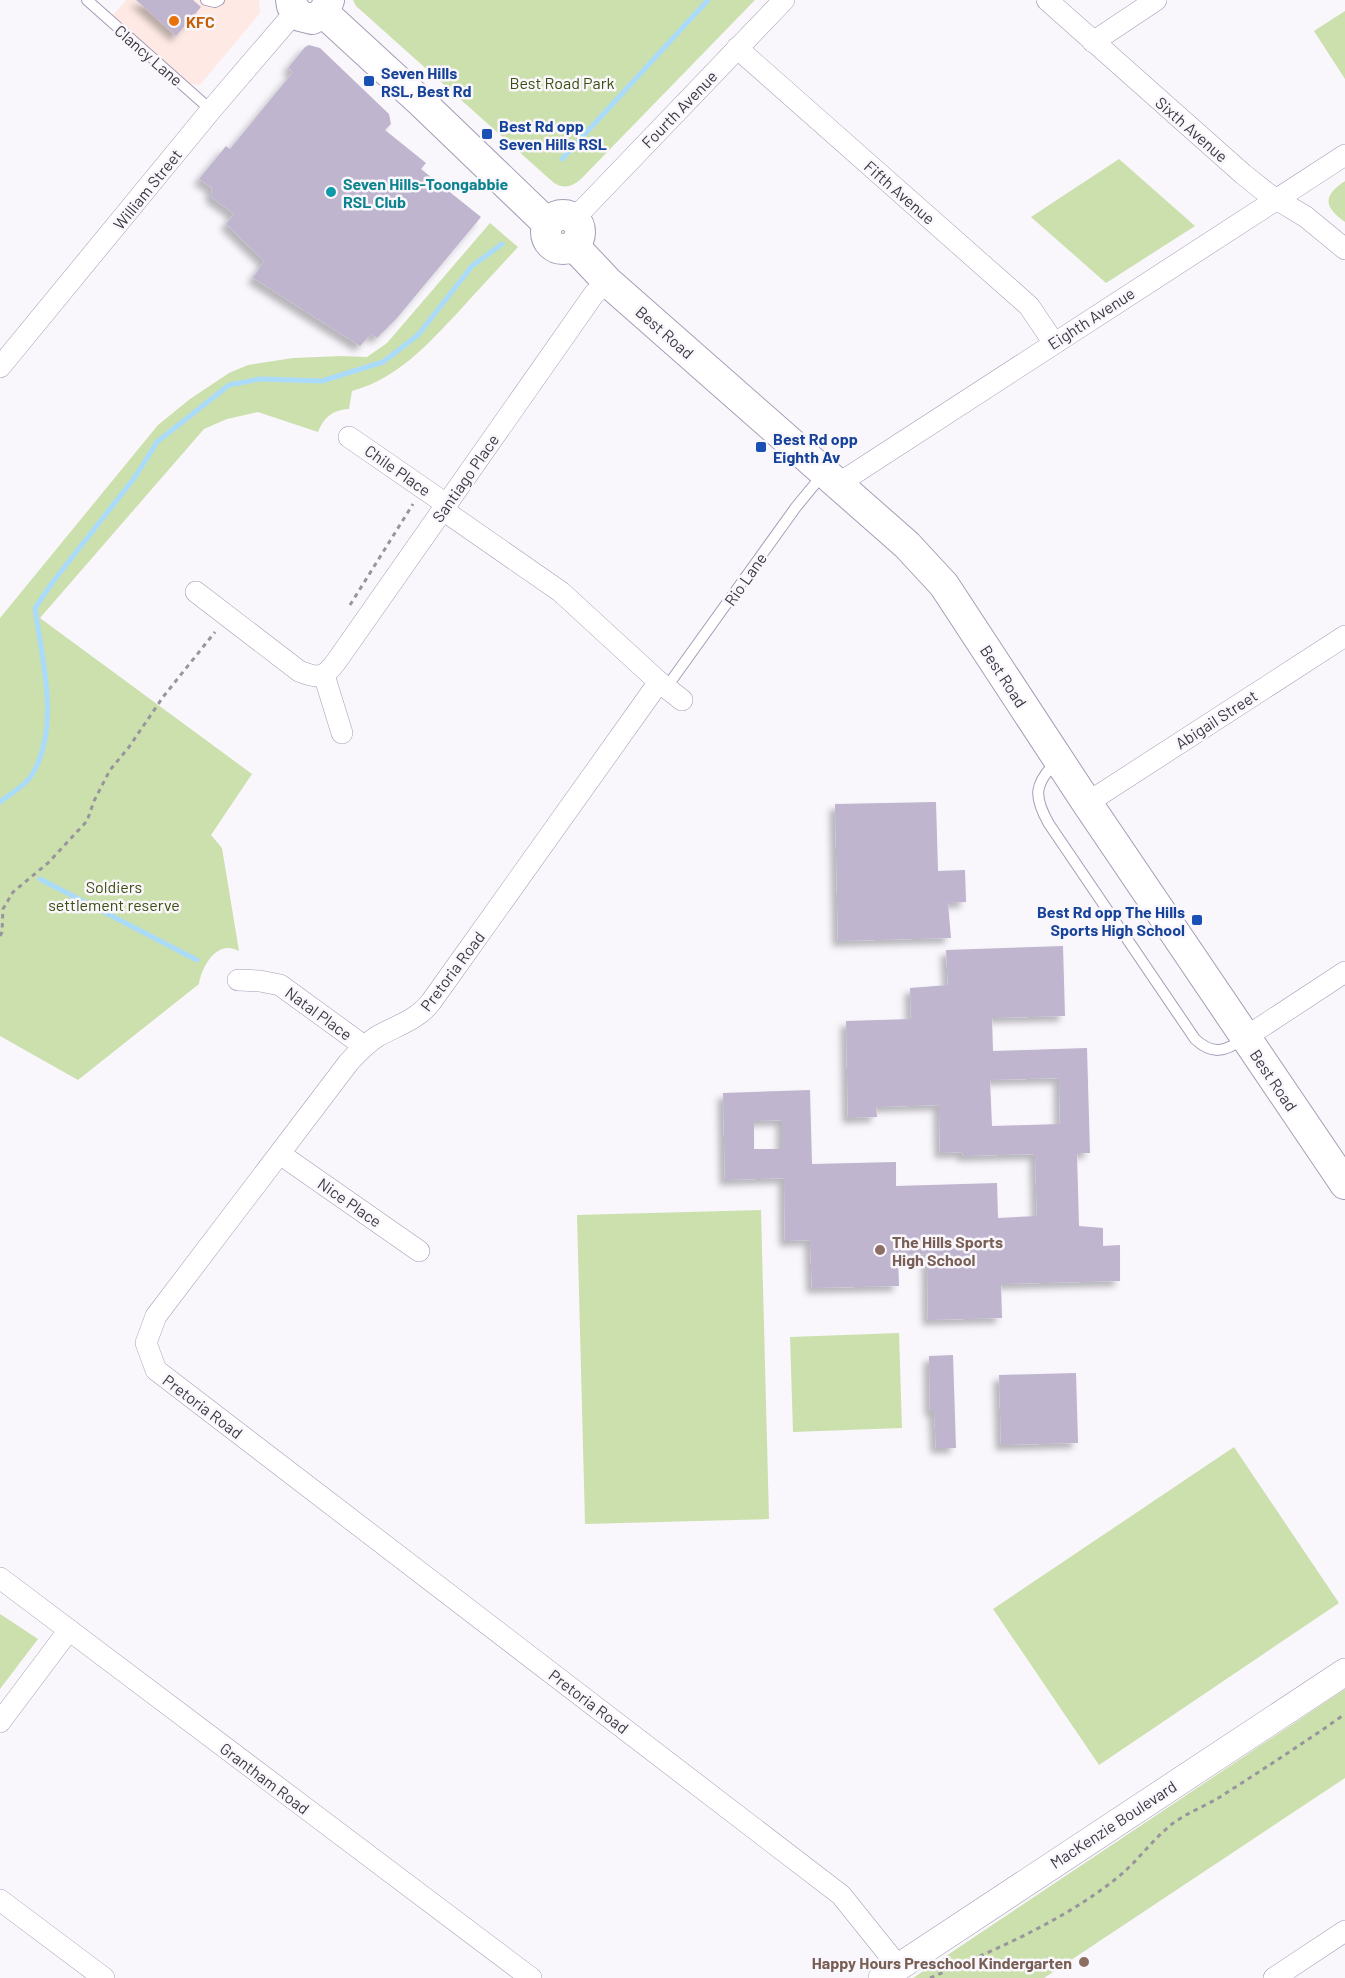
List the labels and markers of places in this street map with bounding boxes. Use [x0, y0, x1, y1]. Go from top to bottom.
place label: KFC [186, 12, 215, 31]
marker: KFC [167, 14, 181, 28]
place label: Seven Hills RSL, Best Rd [381, 63, 472, 100]
marker: Seven Hills RSL, Best Rd [362, 74, 376, 88]
place label: Best Rd opp Seven Hills RSL [499, 116, 607, 153]
marker: Best Rd opp Seven Hills RSL [480, 127, 494, 141]
place label: Seven Hills-Toongabbie RSL Club [343, 174, 509, 211]
marker: Seven Hills-Toongabbie RSL Club [324, 185, 338, 199]
place label: Best Rd opp Eighth Av [773, 429, 858, 466]
marker: Best Rd opp Eighth Av [754, 440, 768, 454]
place label: Best Rd opp The Hills Sports High School [1037, 902, 1185, 939]
marker: Best Rd opp The Hills Sports High School [1190, 913, 1204, 927]
place label: The Hills Sports High School [892, 1232, 1003, 1269]
marker: The Hills Sports High School [873, 1243, 887, 1257]
place label: Happy Hours Preschool Kindergarten [812, 1953, 1072, 1972]
marker: Happy Hours Preschool Kindergarten [1077, 1955, 1091, 1969]

